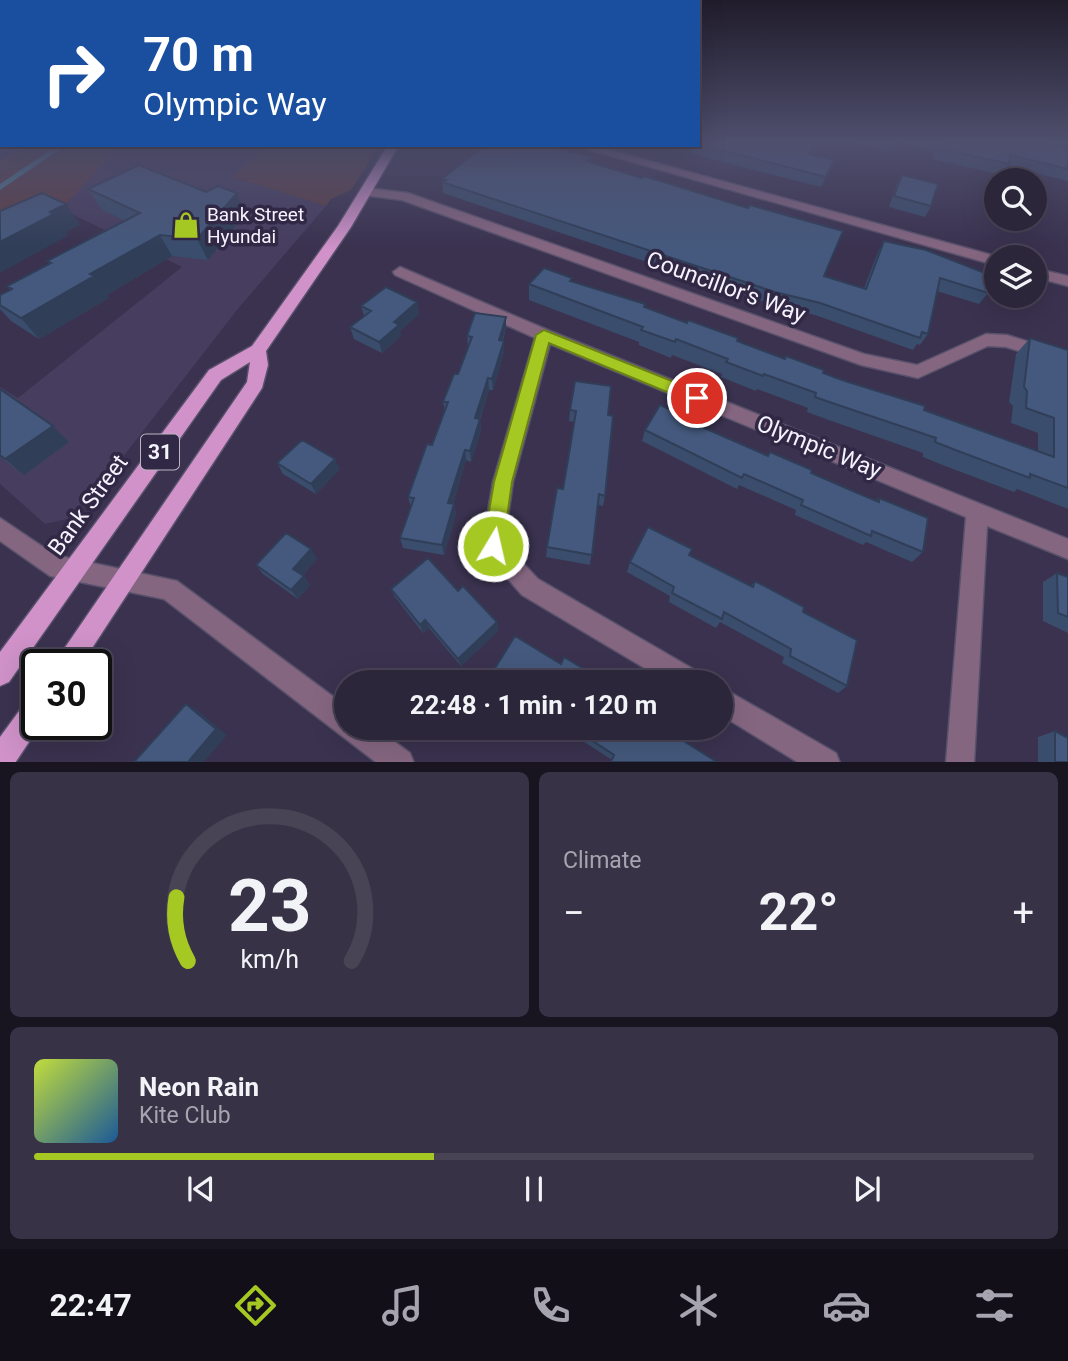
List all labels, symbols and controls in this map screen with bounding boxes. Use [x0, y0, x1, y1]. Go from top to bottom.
text: 70 m [143, 26, 254, 83]
icon: right [28, 28, 119, 119]
text: Olympic Way [143, 85, 327, 123]
map controls [984, 168, 1047, 308]
button: search [984, 168, 1047, 231]
place label: Bank Street Hyundai [207, 203, 304, 248]
shop icon: Bank Street Hyundai [171, 210, 201, 240]
button: layers [984, 245, 1047, 308]
street label: Councillor's Way [643, 246, 809, 328]
pin [667, 368, 727, 428]
icon: arrive [678, 379, 716, 417]
street label: Olympic Way [753, 410, 885, 484]
road number: 31 [141, 434, 179, 470]
street label: Bank Street [43, 449, 133, 561]
position arrow [456, 509, 530, 583]
speed limit sign: 30 [21, 649, 112, 740]
text: 22:48 · 1 min · 120 m [410, 690, 657, 720]
text: Climate [563, 847, 642, 874]
text: 23 [228, 863, 311, 949]
text: 22° [759, 882, 839, 943]
text: − [563, 891, 585, 935]
text: + [1012, 891, 1034, 935]
text: km/h [240, 944, 299, 973]
text: Neon Rain [139, 1072, 259, 1102]
text: Kite Club [139, 1102, 231, 1129]
icon: previous [182, 1170, 220, 1208]
icon: pause [515, 1170, 553, 1208]
icon: next [848, 1170, 886, 1208]
icon: directions [231, 1281, 280, 1330]
icon: music [378, 1281, 427, 1330]
icon: phone [526, 1281, 575, 1330]
icon: climate [674, 1281, 723, 1330]
icon: car [822, 1281, 871, 1330]
icon: filters [970, 1281, 1019, 1330]
text: 22:47 [49, 1286, 132, 1324]

